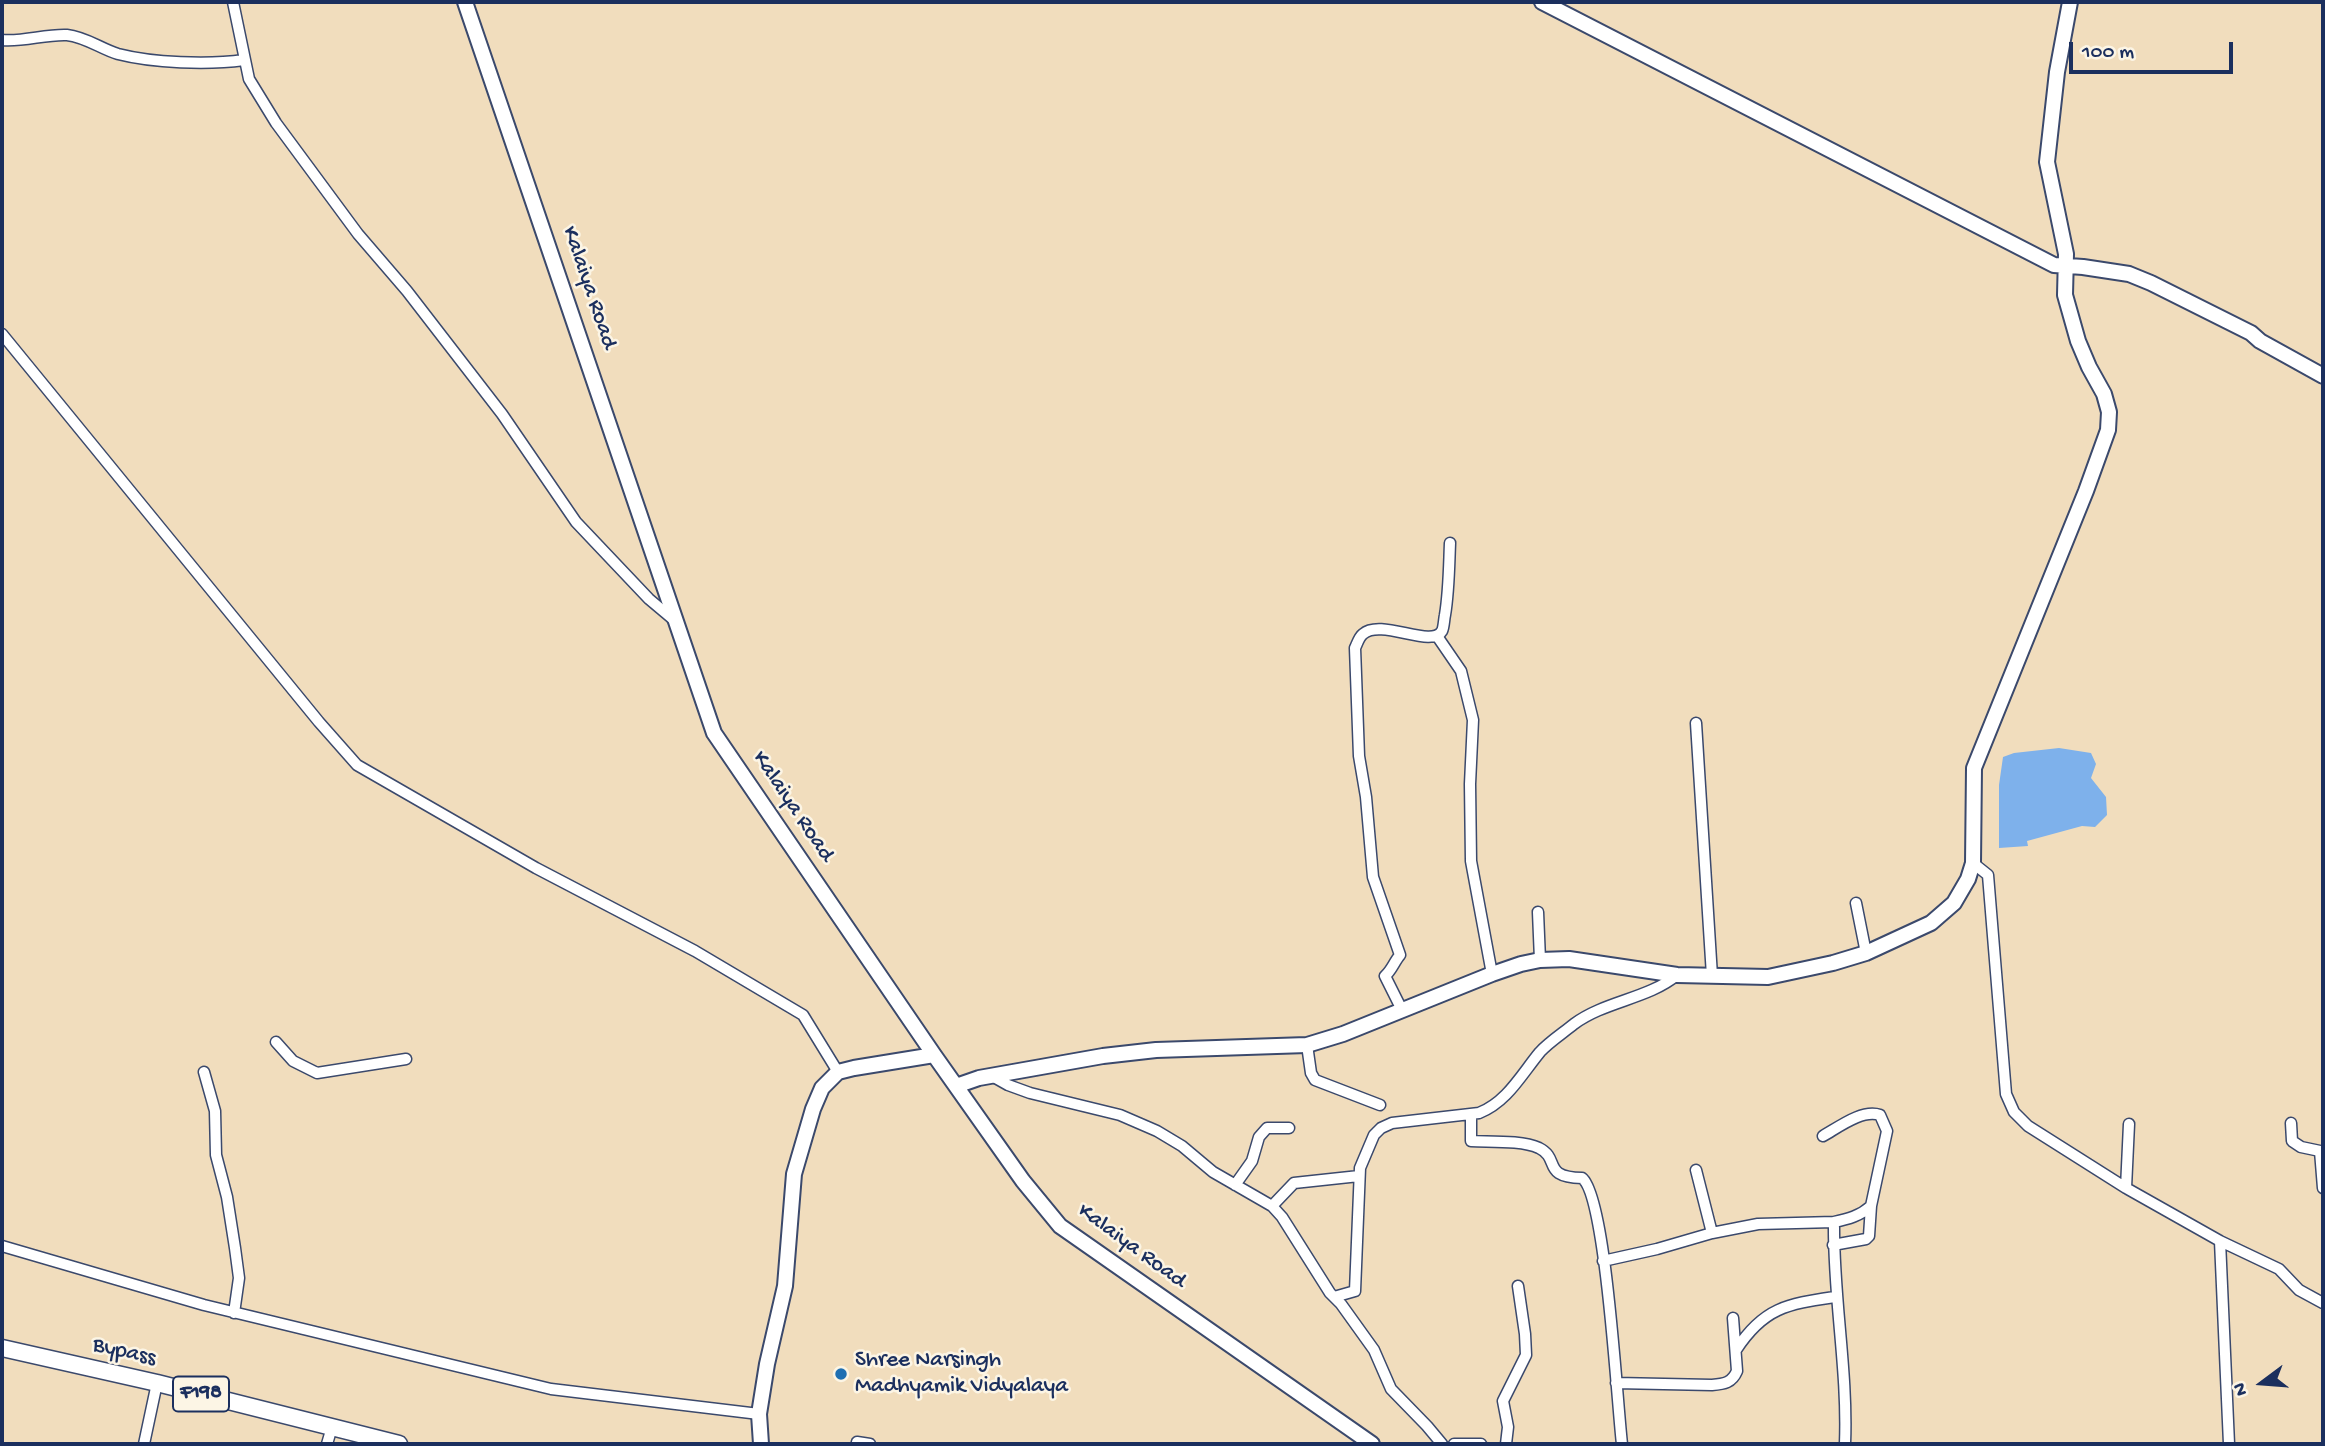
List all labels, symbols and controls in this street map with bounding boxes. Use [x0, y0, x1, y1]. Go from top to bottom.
scale bar [2073, 28, 2238, 72]
text: 100 m [2082, 41, 2134, 66]
street label: Kalaiya Road [554, 223, 622, 353]
street label: Kalaiya Road [745, 746, 839, 868]
street label: Kalaiya Road [1071, 1198, 1191, 1296]
street label: Bypass [90, 1332, 158, 1374]
place label: Shree Narsingh Madhyamik Vidyalaya [855, 1347, 1068, 1401]
north arrow [2227, 1348, 2297, 1418]
marker: Shree Narsingh Madhyamik Vidyalaya [833, 1366, 849, 1382]
road number: F198 [173, 1376, 229, 1412]
text: N [2229, 1380, 2254, 1398]

